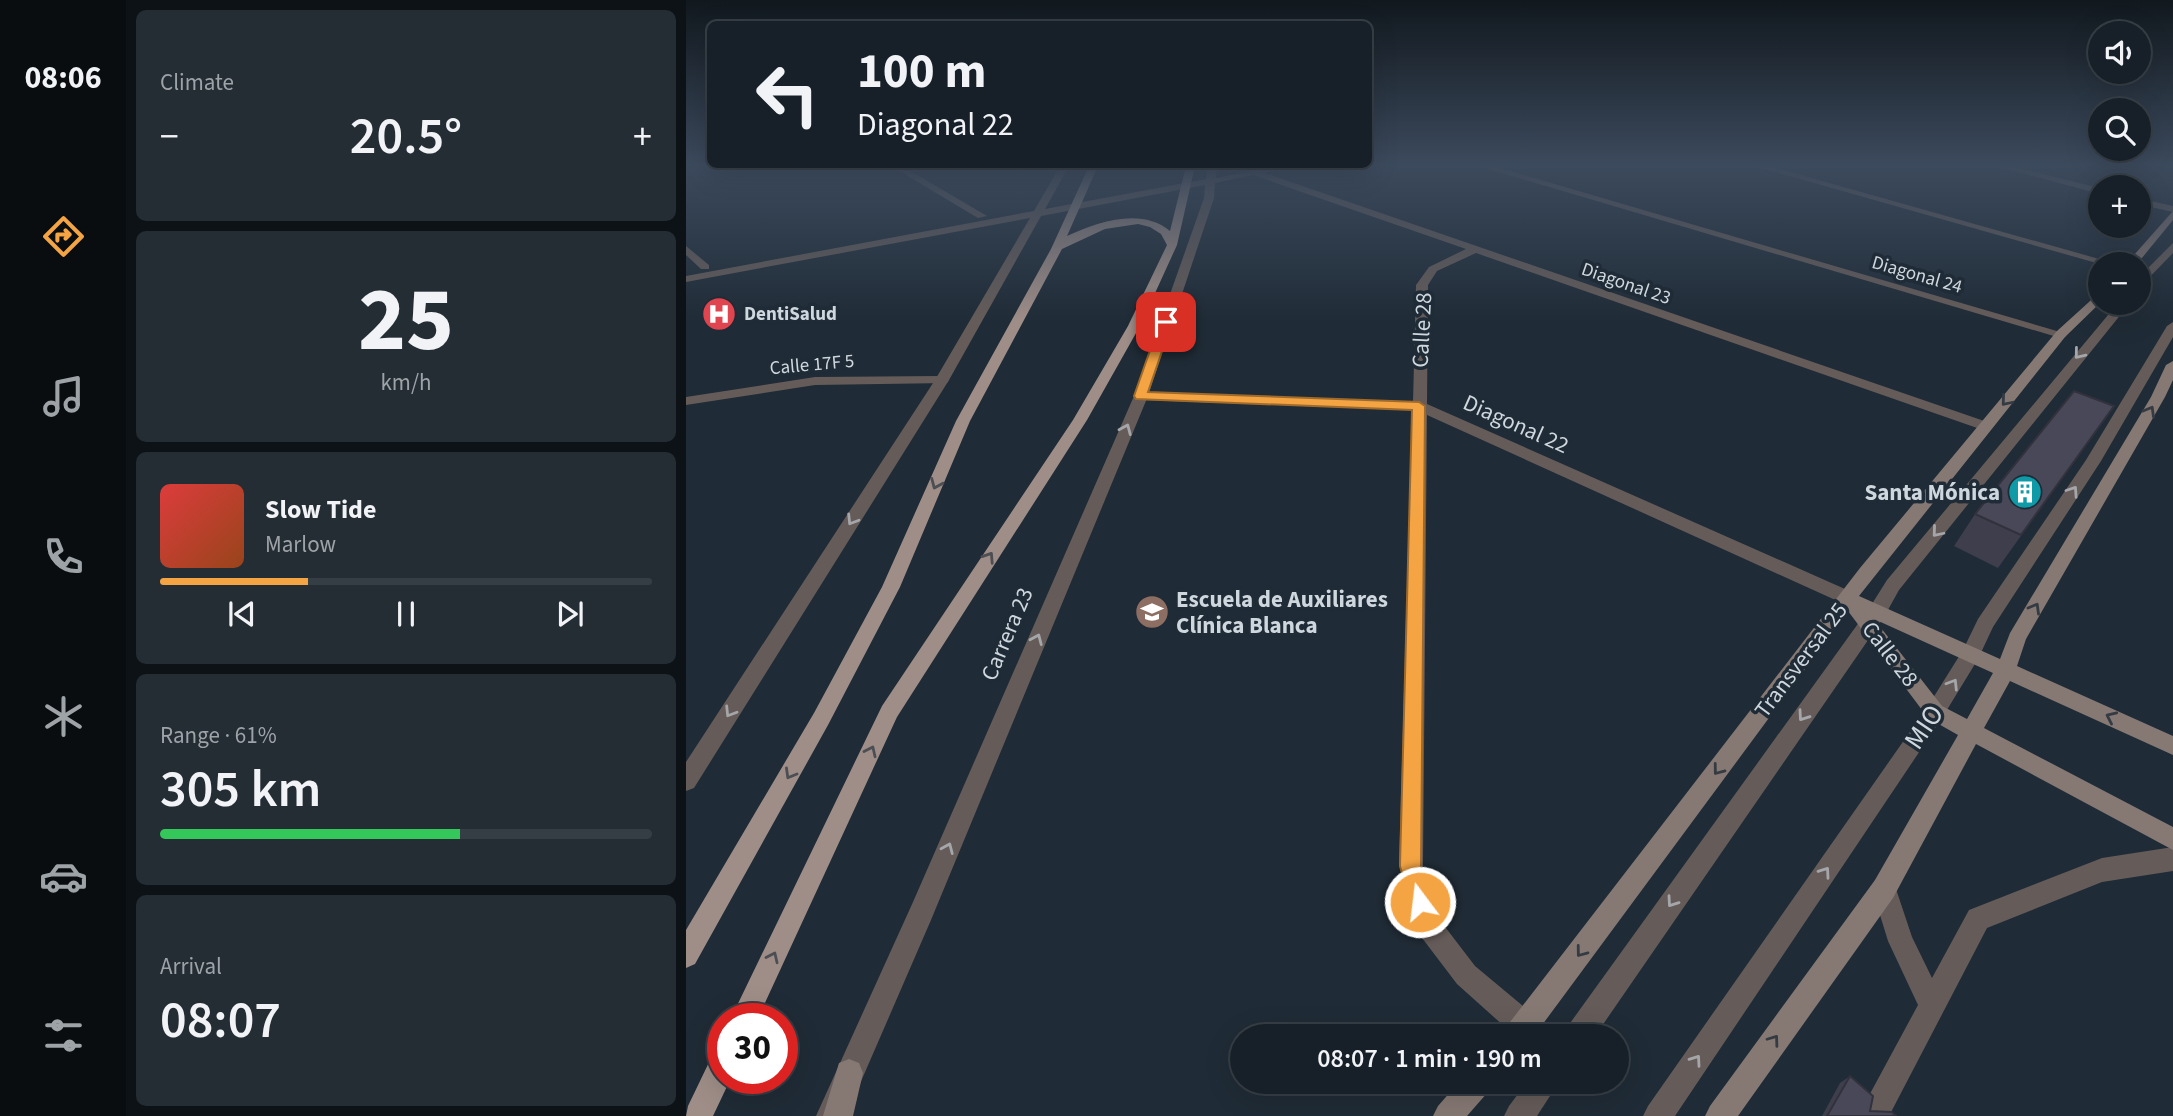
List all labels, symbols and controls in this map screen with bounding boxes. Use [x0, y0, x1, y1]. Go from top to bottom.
map controls [2088, 21, 2151, 315]
button: sound [2088, 21, 2151, 84]
text: 100 m [857, 37, 986, 107]
icon: left [742, 49, 833, 140]
text: 08:06 [24, 55, 102, 101]
text: Climate [160, 66, 234, 99]
button: search [2088, 98, 2151, 161]
text: 20.5° [350, 100, 462, 174]
text: Diagonal 22 [857, 102, 1014, 148]
text: − [160, 110, 179, 164]
text: + [633, 110, 652, 164]
button: + [2088, 175, 2151, 238]
icon: directions [39, 212, 88, 261]
street label: Diagonal 24 [1869, 249, 1965, 301]
button: − [2088, 252, 2151, 315]
text: 25 [358, 256, 454, 385]
street label: Diagonal 23 [1578, 256, 1674, 312]
pin [1136, 292, 1196, 352]
street label: Calle 28 [1404, 292, 1440, 368]
hospital icon: DentiSalud [700, 295, 738, 333]
place label: DentiSalud [744, 301, 837, 328]
icon: arrive [1147, 303, 1185, 341]
one-way arrow [2075, 346, 2087, 359]
street label: Calle 17F 5 [769, 348, 855, 382]
text: km/h [380, 366, 432, 399]
icon: music [39, 372, 88, 421]
street label: Diagonal 22 [1458, 386, 1574, 462]
one-way arrow [2002, 393, 2014, 406]
one-way arrow [2142, 406, 2155, 419]
one-way arrow [1118, 424, 1132, 436]
building icon: Santa Mónica [2006, 473, 2044, 511]
one-way arrow [930, 476, 944, 489]
place label: Santa Mónica [1864, 476, 2000, 509]
one-way arrow [2065, 486, 2077, 499]
text: Slow Tide [265, 491, 376, 528]
one-way arrow [848, 512, 861, 525]
one-way arrow [1932, 524, 1945, 537]
text: Marlow [265, 528, 336, 561]
icon: phone [39, 532, 88, 581]
one-way arrow [981, 552, 993, 565]
street label: Carrera 23 [973, 582, 1041, 686]
place label: Escuela de Auxiliares Clínica Blanca [1176, 583, 1388, 642]
school or university icon: Escuela de Auxiliares Clínica Blanca [1133, 593, 1171, 631]
icon: previous [223, 595, 261, 633]
icon: pause [387, 595, 425, 633]
icon: next [551, 595, 589, 633]
street label: Transversal 25 [1747, 595, 1855, 725]
one-way arrow [2027, 602, 2040, 615]
street label: Calle 28 [1854, 614, 1926, 694]
one-way arrow [1029, 633, 1043, 645]
one-way arrow [1944, 678, 1957, 691]
icon: climate [39, 692, 88, 741]
street label: MIO [1894, 697, 1954, 757]
one-way arrow [726, 704, 739, 717]
one-way arrow [1799, 708, 1811, 721]
one-way arrow [2106, 712, 2118, 726]
text: Range · 61% [160, 719, 277, 752]
one-way arrow [863, 746, 877, 758]
text: 305 km [160, 753, 321, 827]
one-way arrow [1714, 762, 1726, 775]
one-way arrow [785, 766, 798, 779]
one-way arrow [940, 843, 954, 855]
icon: car [39, 852, 88, 901]
position arrow [1383, 865, 1457, 939]
one-way arrow [1817, 867, 1829, 880]
one-way arrow [1668, 894, 1680, 907]
one-way arrow [1577, 944, 1590, 956]
text: Arrival [160, 950, 222, 983]
one-way arrow [765, 952, 779, 964]
text: 08:07 [160, 984, 281, 1058]
speed limit sign: 30 [707, 1003, 798, 1094]
icon: filters [39, 1011, 88, 1060]
one-way arrow [1766, 1036, 1778, 1048]
text: 08:07 · 1 min · 190 m [1317, 1040, 1542, 1077]
one-way arrow [1688, 1055, 1700, 1068]

